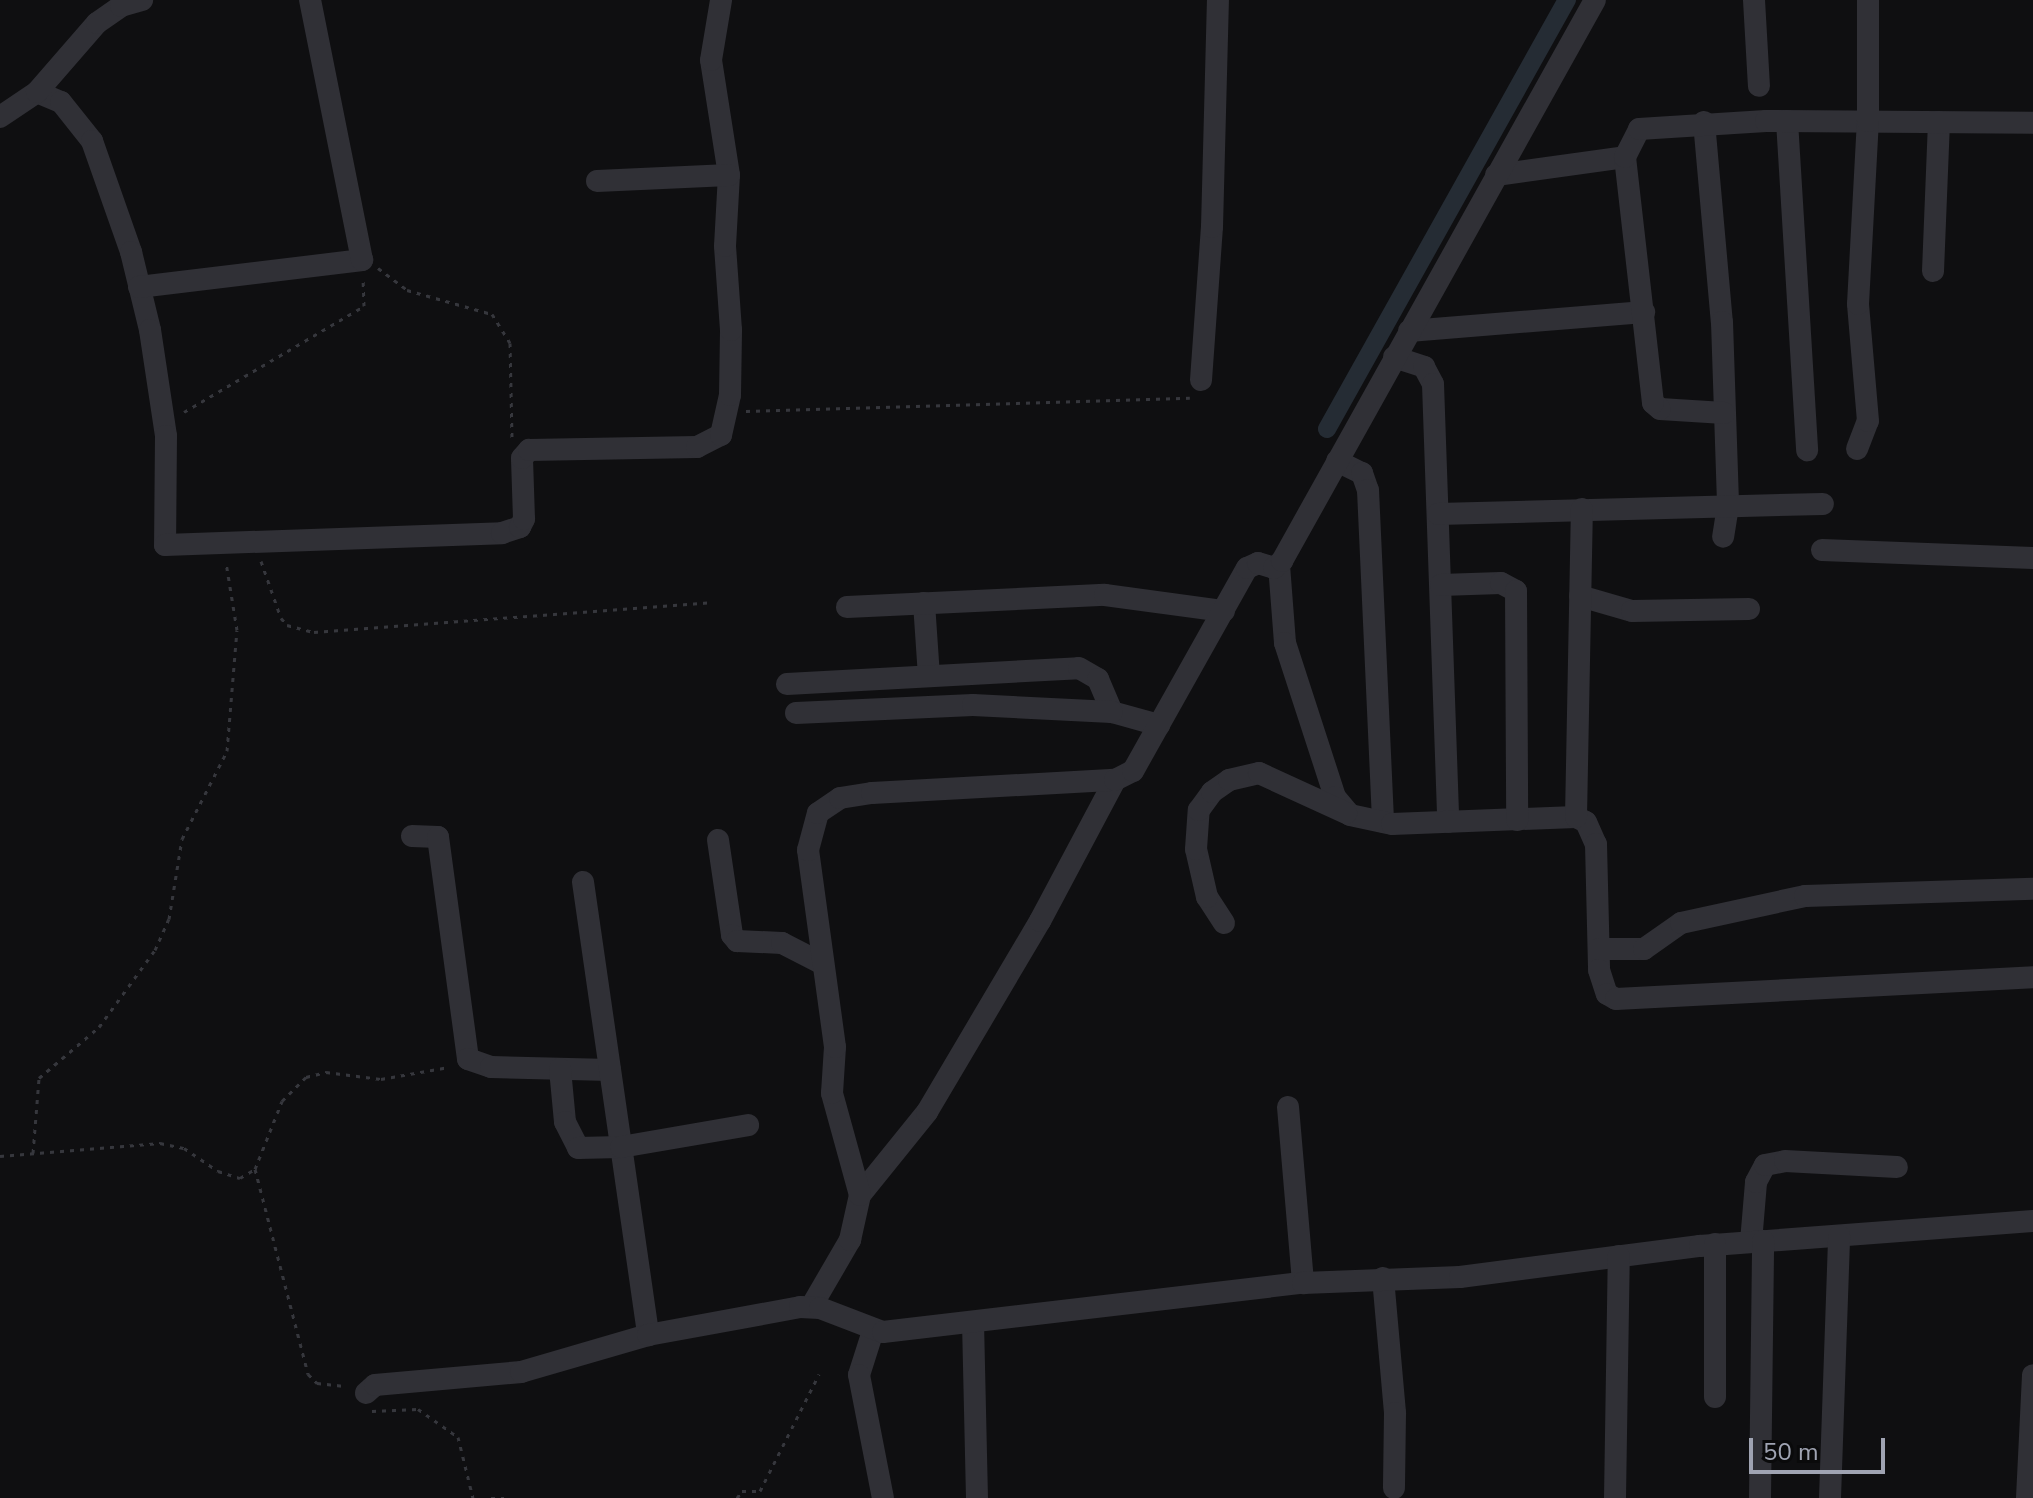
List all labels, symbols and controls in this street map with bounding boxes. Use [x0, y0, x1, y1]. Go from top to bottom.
scale bar [1753, 1422, 1889, 1472]
text: 50 m [1763, 1436, 1819, 1468]

